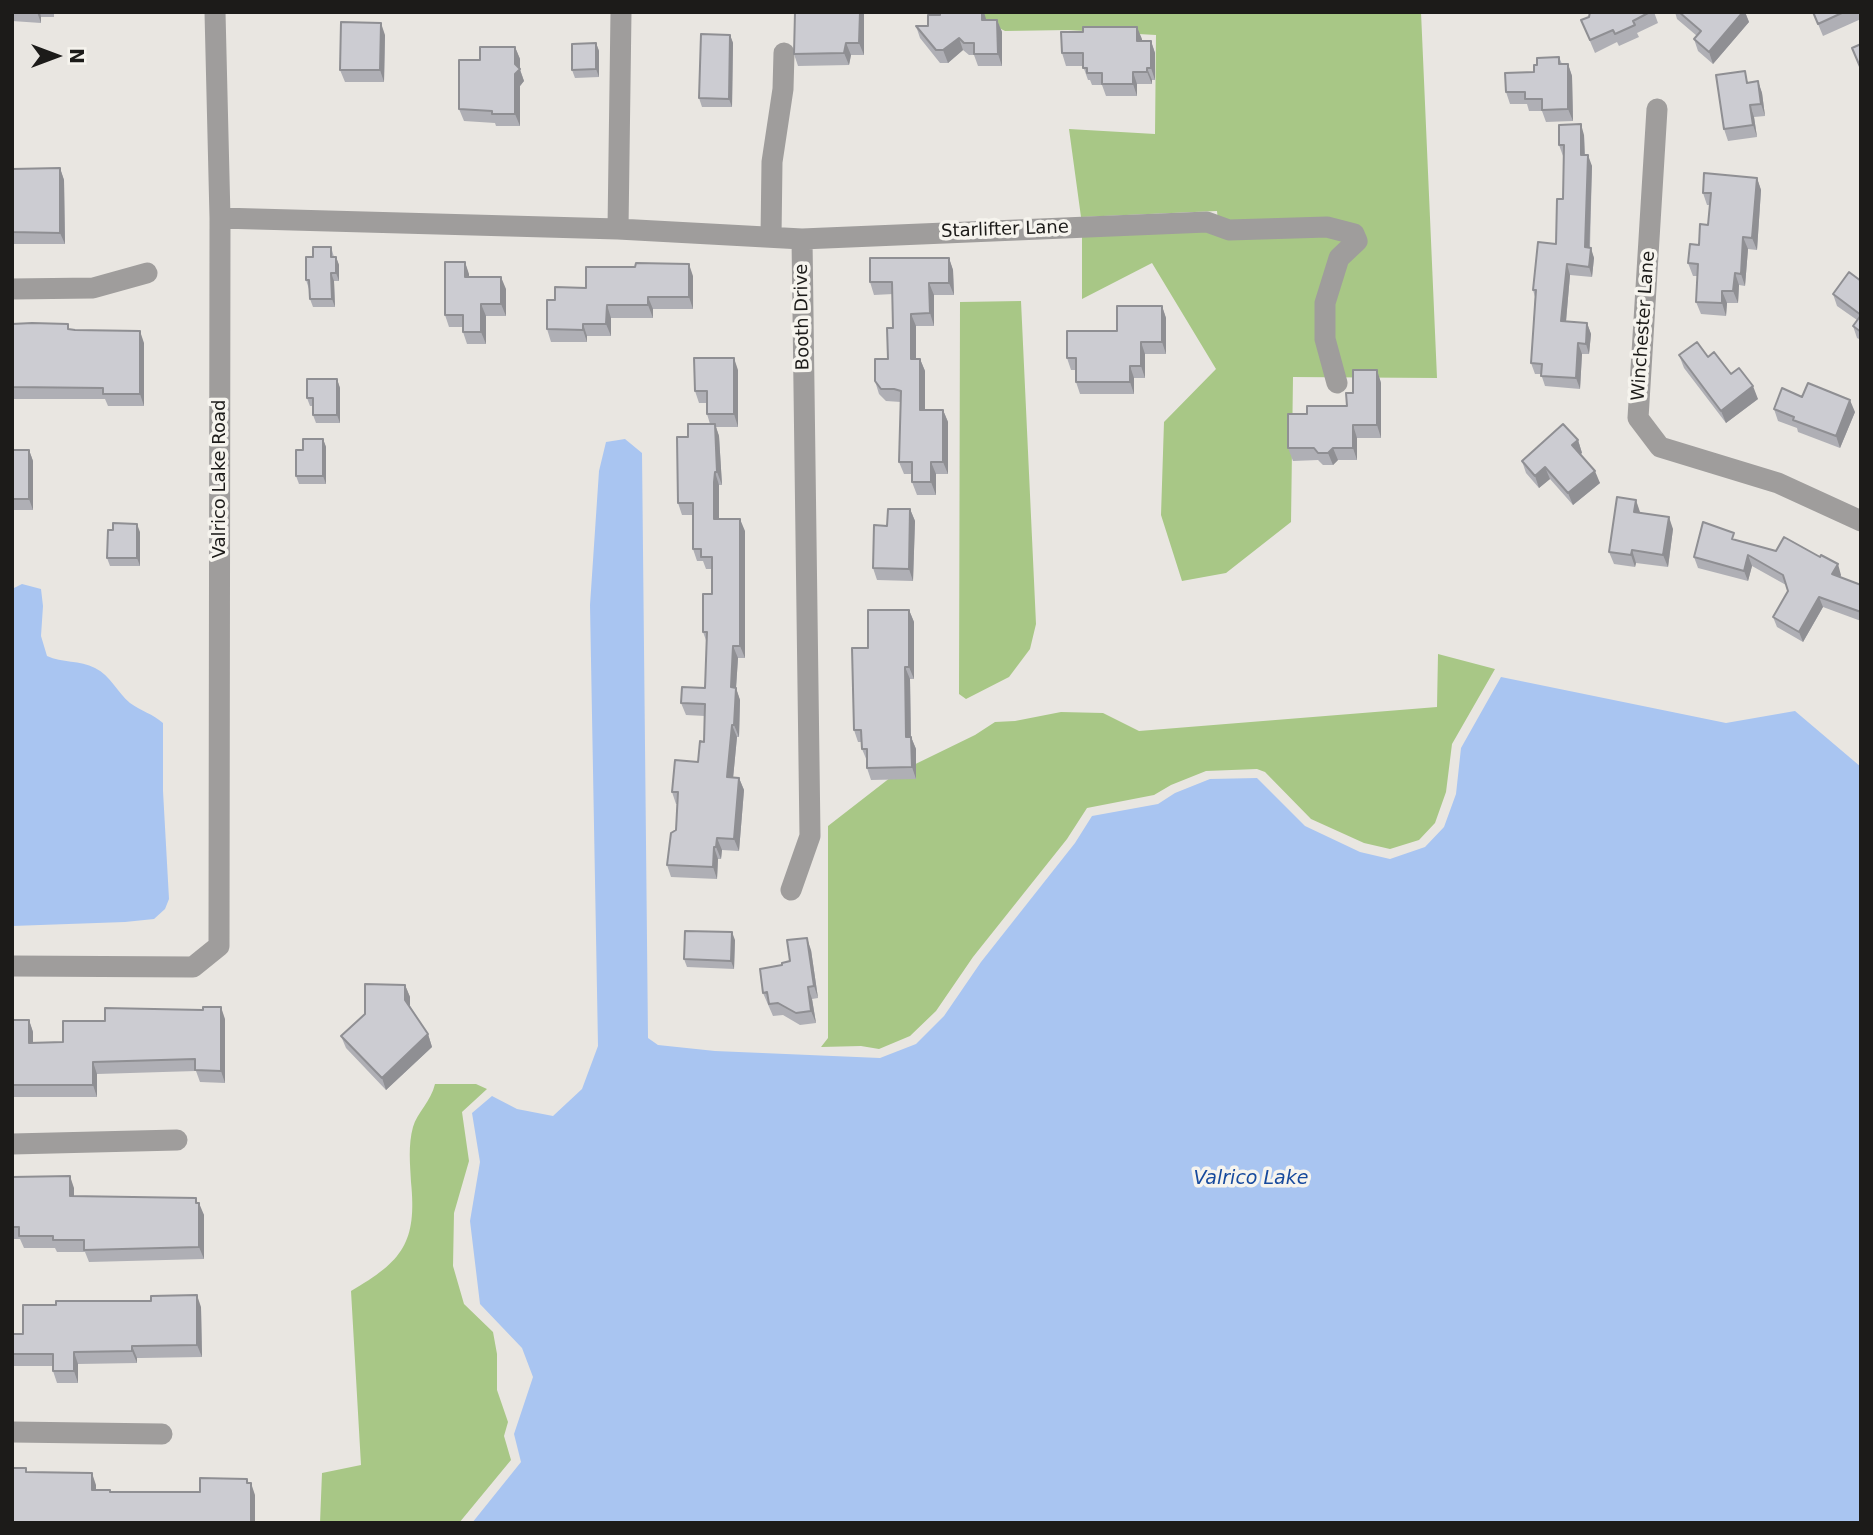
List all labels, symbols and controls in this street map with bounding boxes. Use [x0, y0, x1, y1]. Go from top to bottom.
north arrow [21, 21, 91, 91]
text: N [66, 48, 88, 64]
street label: Starlifter Lane [941, 217, 1069, 243]
street label: Winchester Lane [1628, 250, 1660, 402]
street label: Booth Drive [791, 264, 815, 370]
street label: Valrico Lake Road [209, 400, 231, 558]
water label: Valrico Lake [1194, 1168, 1308, 1190]

